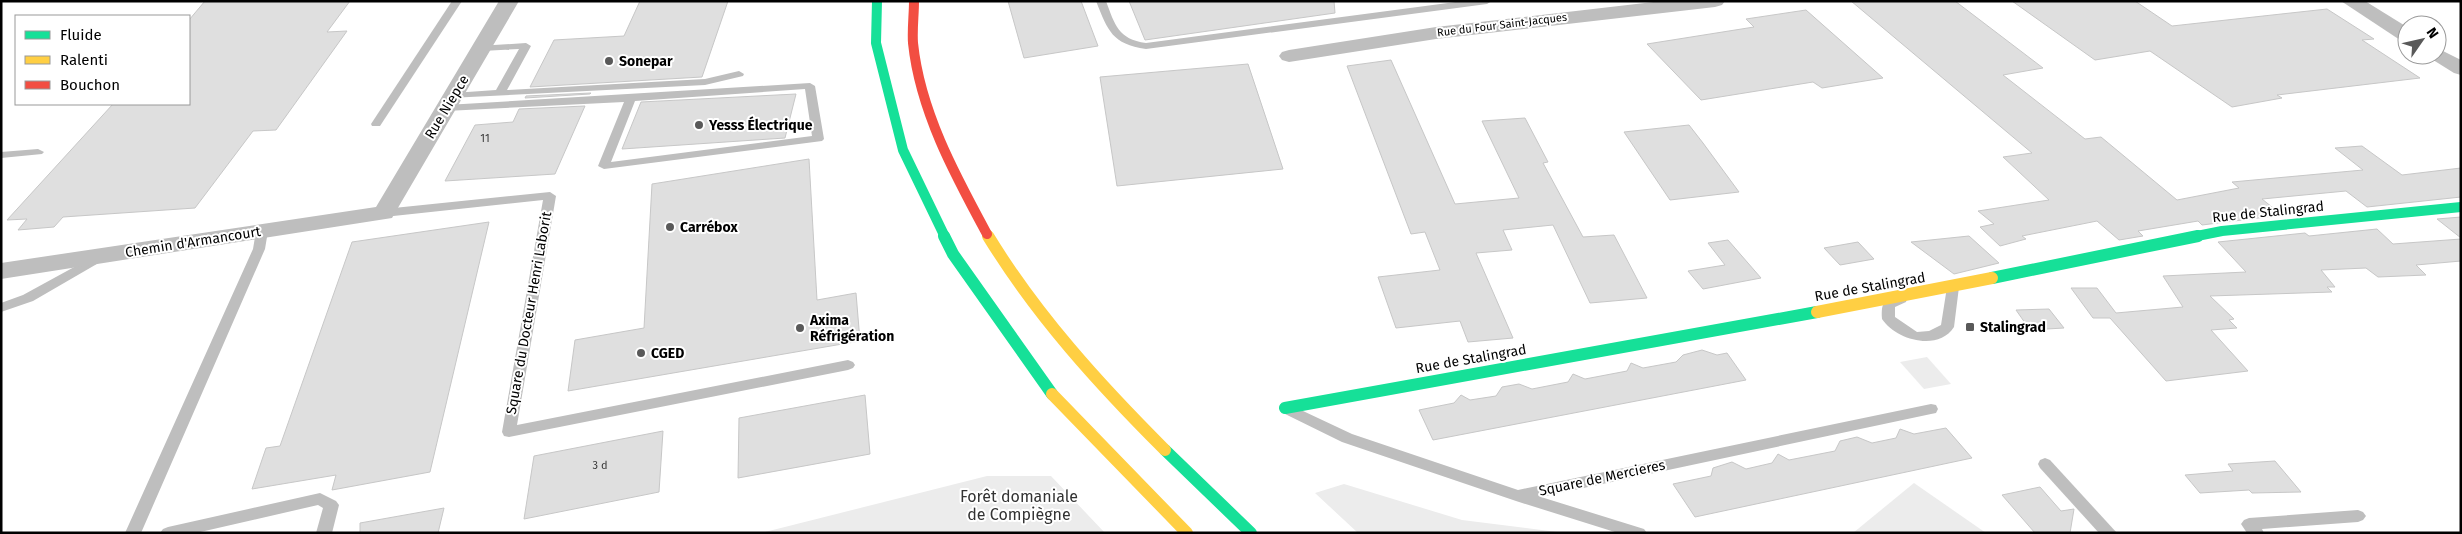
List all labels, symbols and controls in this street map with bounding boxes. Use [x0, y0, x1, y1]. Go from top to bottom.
street label: Rue du Four Saint-Jacques [1436, 11, 1568, 39]
legend [15, 15, 190, 105]
north arrow [2397, 15, 2447, 65]
text: N [2423, 24, 2442, 42]
text: Fluide [60, 26, 102, 44]
text: Ralenti [60, 51, 108, 69]
place label: Sonepar [619, 53, 673, 70]
marker: Sonepar [603, 55, 615, 67]
street label: Rue Niepce [421, 72, 473, 142]
text: Bouchon [60, 76, 120, 94]
place label: Yesss Électrique [708, 116, 813, 134]
marker: Yesss Électrique [693, 119, 705, 131]
house number: 11 [480, 132, 490, 145]
street label: Rue de Stalingrad [2211, 198, 2325, 226]
street label: Square du Docteur Henri Laborit [503, 209, 555, 416]
place label: Carrébox [680, 219, 738, 236]
marker: Carrébox [664, 221, 676, 233]
street label: Chemin d'Armancourt [124, 223, 263, 261]
street label: Rue de Stalingrad [1813, 269, 1927, 305]
place label: Axima Réfrigération [809, 312, 894, 345]
place label: Stalingrad [1980, 319, 2046, 336]
marker: Stalingrad [1964, 321, 1976, 333]
marker: Axima Réfrigération [794, 322, 806, 334]
street label: Rue de Stalingrad [1414, 341, 1528, 377]
place label: CGED [651, 345, 684, 362]
marker: CGED [635, 347, 647, 359]
street label: Square de Mercieres [1537, 456, 1667, 500]
house number: 3 d [593, 459, 607, 472]
park label: Forêt domaniale de Compiègne [960, 487, 1078, 524]

